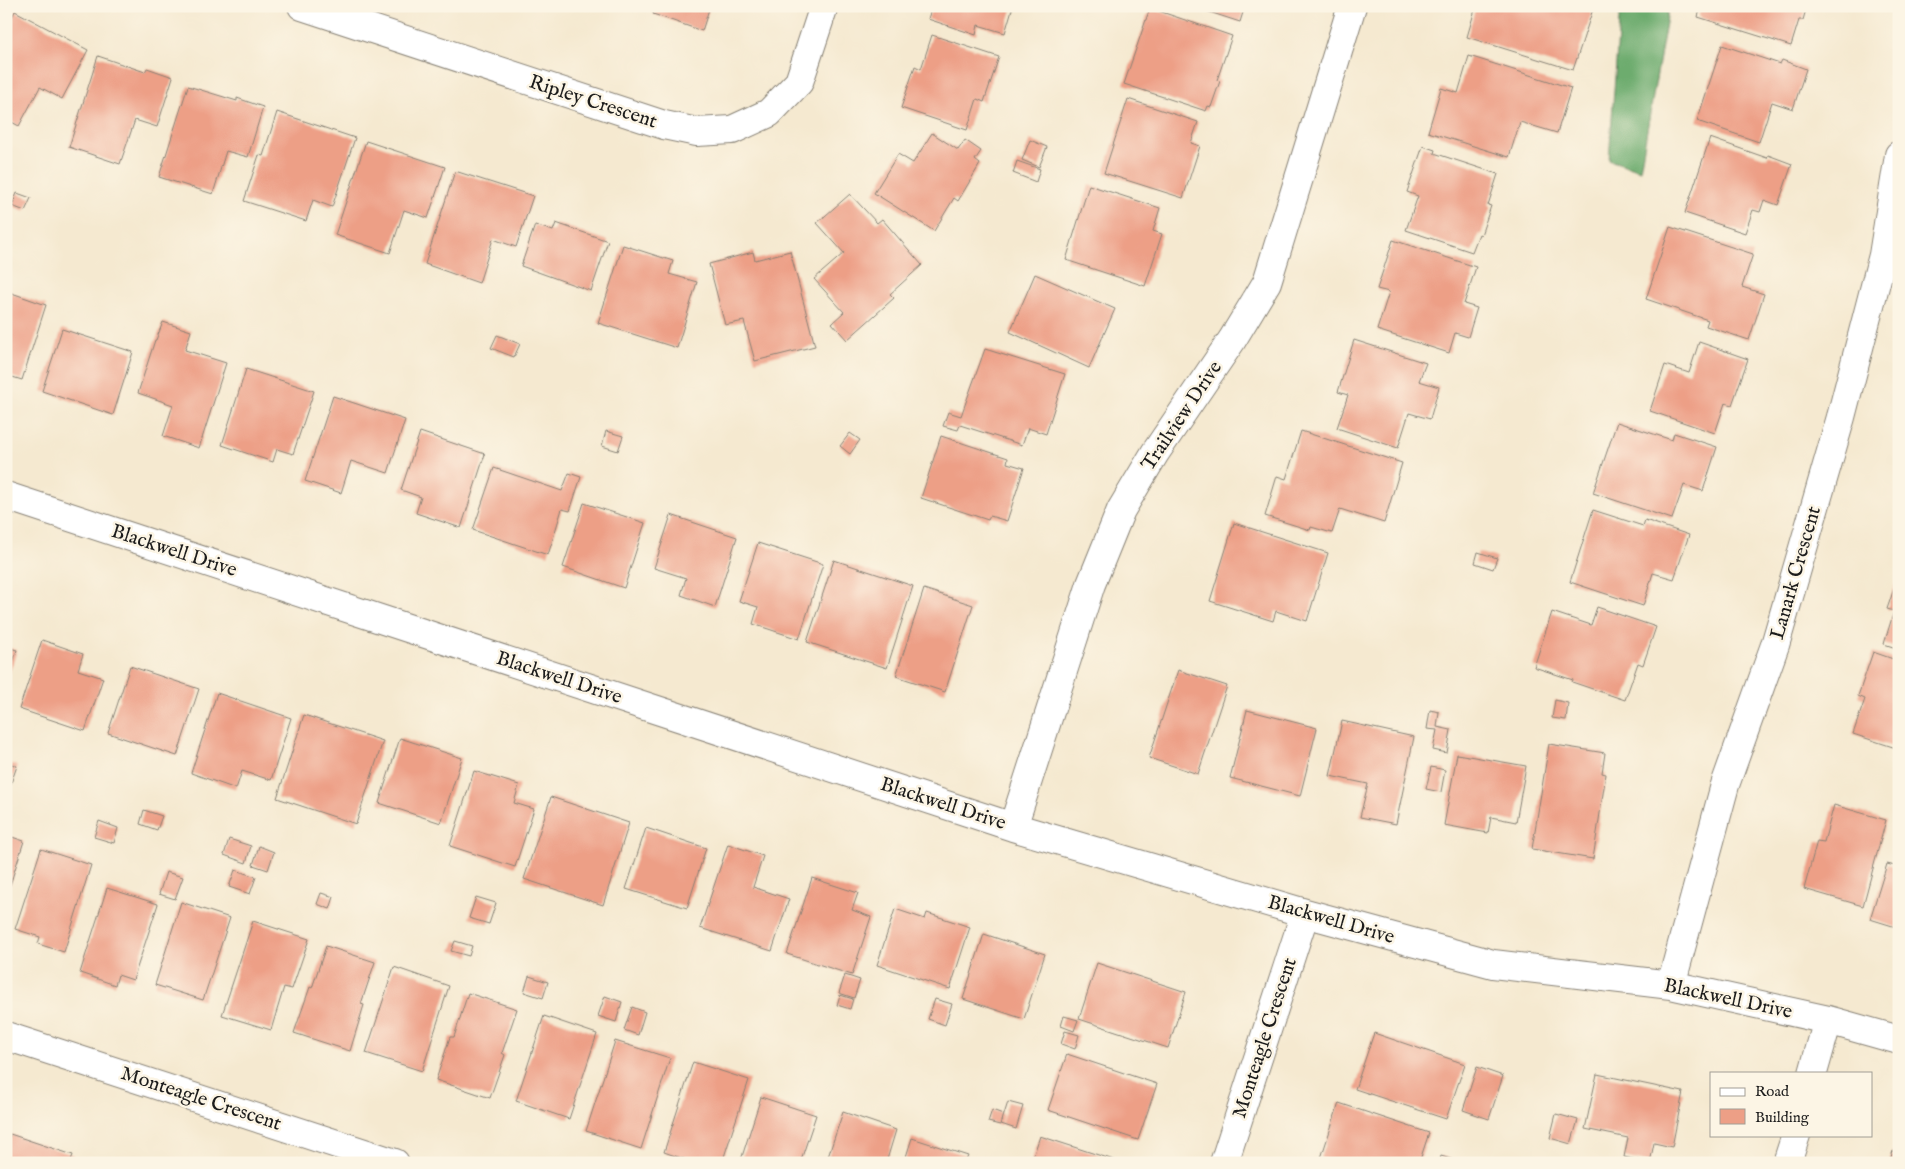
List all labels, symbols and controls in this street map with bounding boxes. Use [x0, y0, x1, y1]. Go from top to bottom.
street label: Ripley Crescent [526, 70, 660, 134]
street label: Trailview Drive [1136, 356, 1228, 476]
street label: Lanark Crescent [1765, 503, 1827, 643]
street label: Blackwell Drive [108, 519, 240, 583]
street label: Blackwell Drive [493, 646, 625, 710]
street label: Blackwell Drive [877, 772, 1009, 836]
street label: Blackwell Drive [1265, 890, 1397, 950]
street label: Monteagle Crescent [1227, 954, 1303, 1121]
street label: Blackwell Drive [1662, 973, 1794, 1025]
street label: Monteagle Crescent [118, 1061, 285, 1137]
legend [1710, 1072, 1872, 1136]
text: Road [1755, 1082, 1790, 1101]
text: Building [1755, 1108, 1810, 1127]

